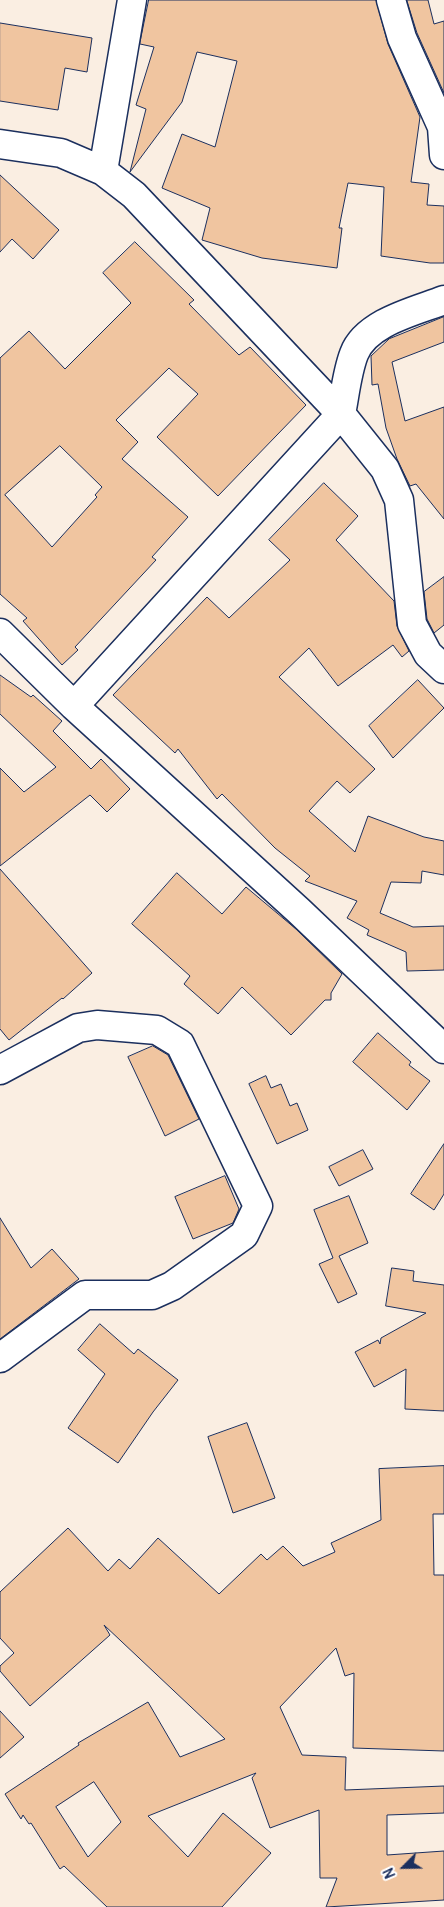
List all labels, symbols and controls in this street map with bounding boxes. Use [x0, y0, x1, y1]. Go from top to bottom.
north arrow [379, 1842, 429, 1892]
text: N [380, 1865, 399, 1881]

